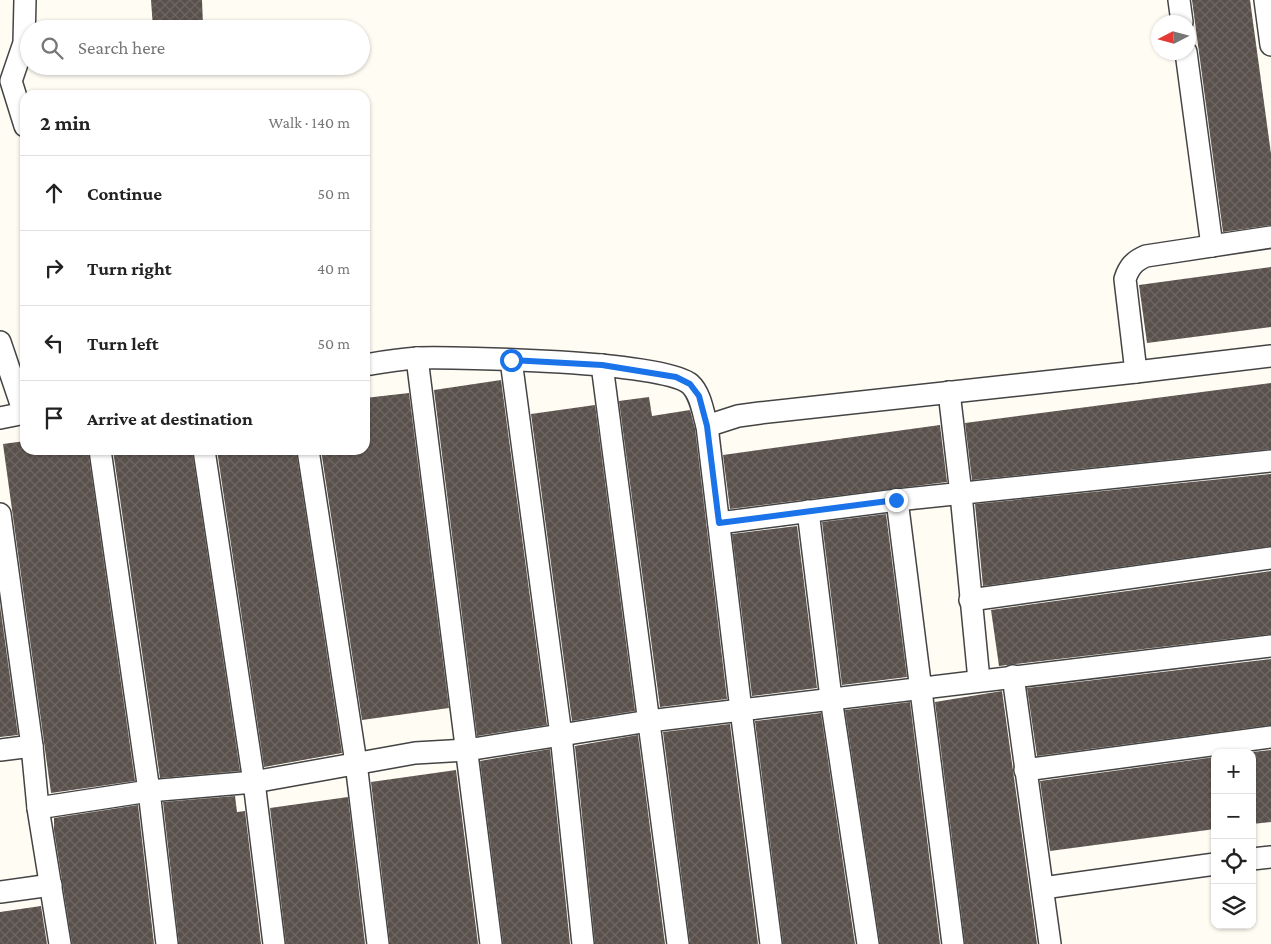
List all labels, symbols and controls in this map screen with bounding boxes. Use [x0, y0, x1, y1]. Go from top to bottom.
north arrow [1151, 15, 1196, 60]
search box [20, 20, 370, 75]
icon: search [38, 34, 66, 62]
text: Search here [78, 37, 165, 58]
text: 2 min [40, 111, 91, 135]
text: Walk · 140 m [269, 114, 350, 131]
icon: ahead [40, 179, 68, 207]
text: Continue [87, 183, 162, 204]
text: 50 m [318, 185, 350, 202]
icon: right [40, 254, 68, 282]
text: Turn right [87, 258, 172, 279]
text: 40 m [317, 260, 350, 277]
icon: left [40, 329, 68, 357]
text: Turn left [87, 333, 159, 354]
text: 50 m [318, 335, 350, 352]
route start [500, 349, 523, 372]
icon: arrive [40, 404, 68, 432]
text: Arrive at destination [87, 408, 253, 429]
route end [885, 489, 908, 512]
map controls [1211, 749, 1256, 929]
button: + [1211, 749, 1256, 794]
button: − [1211, 794, 1256, 839]
button: locate [1211, 839, 1256, 884]
button: layers [1211, 884, 1256, 929]

